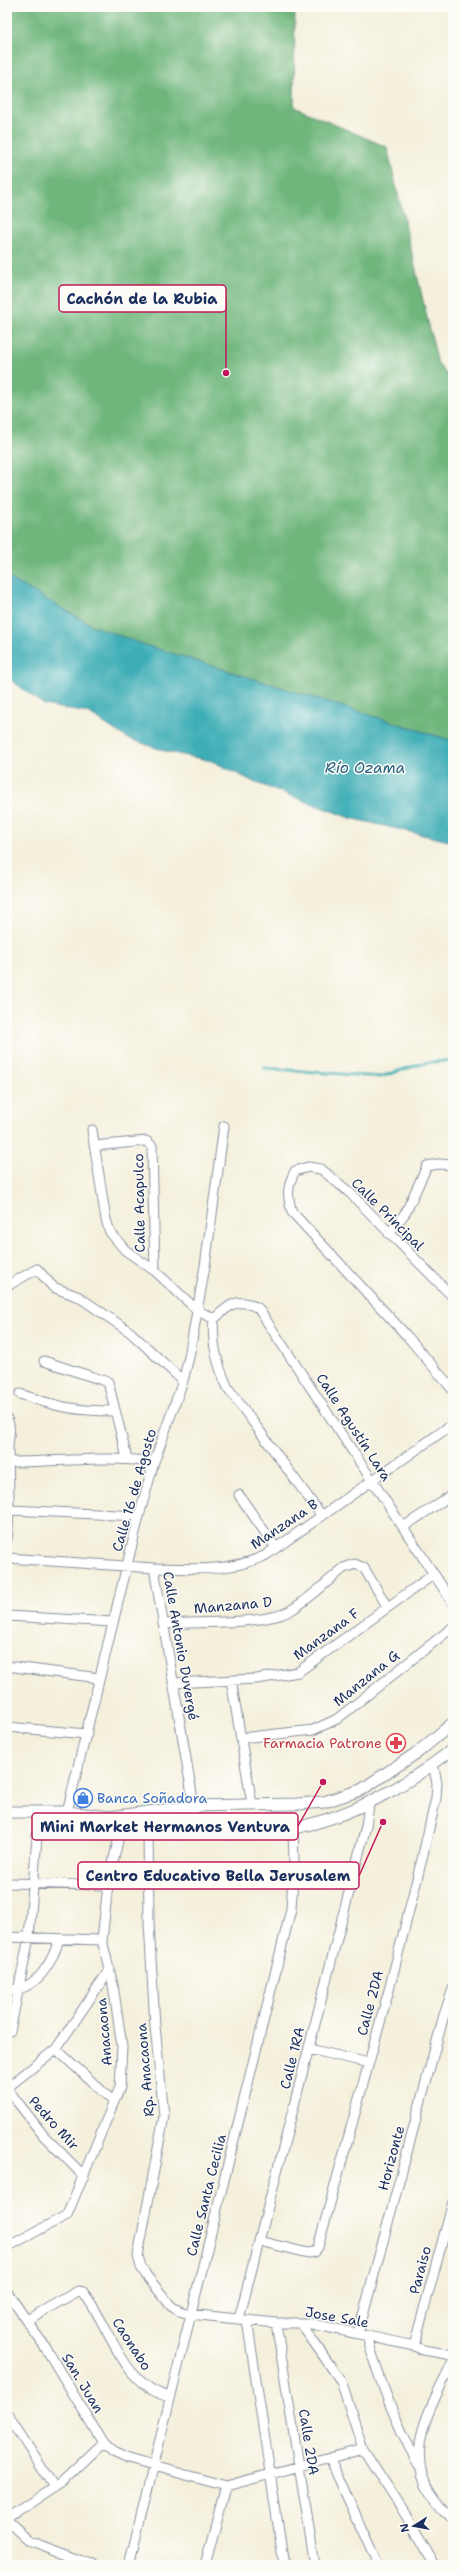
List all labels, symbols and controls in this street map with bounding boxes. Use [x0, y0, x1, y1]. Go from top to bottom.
callout: Cachón de la Rubia [59, 285, 226, 312]
text: Cachón de la Rubia [66, 289, 218, 309]
water label: Río Ozama [325, 758, 405, 778]
street label: Calle Acapulco [129, 1153, 149, 1253]
street label: Calle Principal [348, 1174, 429, 1255]
street label: Calle Agustín Lara [313, 1370, 396, 1484]
street label: Calle 16 de Agosto [108, 1426, 160, 1554]
street label: Manzana B [247, 1495, 321, 1553]
street label: Calle Antonio Duvergé [159, 1570, 203, 1722]
street label: Manzana D [193, 1593, 273, 1617]
street label: Manzana F [289, 1604, 363, 1664]
street label: Manzana G [329, 1646, 403, 1710]
pharmacy icon: Farmacia Patrone [385, 1732, 407, 1754]
place label: Farmacia Patrone [263, 1734, 382, 1752]
shop icon: Banca Soñadora [72, 1787, 94, 1809]
place label: Banca Soñadora [97, 1789, 207, 1807]
callout: Mini Market Hermanos Ventura [32, 1813, 298, 1840]
text: Mini Market Hermanos Ventura [40, 1817, 291, 1837]
callout: Centro Educativo Bella Jerusalem [78, 1862, 359, 1889]
text: Centro Educativo Bella Jerusalem [85, 1866, 351, 1886]
street label: Calle 2DA [353, 1968, 387, 2038]
street label: Anacaona [92, 1997, 116, 2067]
street label: Rp. Anacaona [132, 2022, 158, 2117]
street label: Calle 1RA [276, 2025, 308, 2091]
street label: Pedro Mir [25, 2092, 83, 2154]
street label: Horizonte [374, 2123, 408, 2193]
street label: Calle Santa Cecilia [182, 2132, 230, 2258]
street label: Paraiso [405, 2244, 435, 2296]
street label: Jose Sale [304, 2303, 370, 2331]
street label: Caonabo [108, 2314, 156, 2374]
street label: San. Juan [58, 2350, 108, 2417]
street label: Calle 2DA [295, 2408, 323, 2476]
north arrow [394, 2506, 434, 2546]
text: N [396, 2522, 413, 2534]

